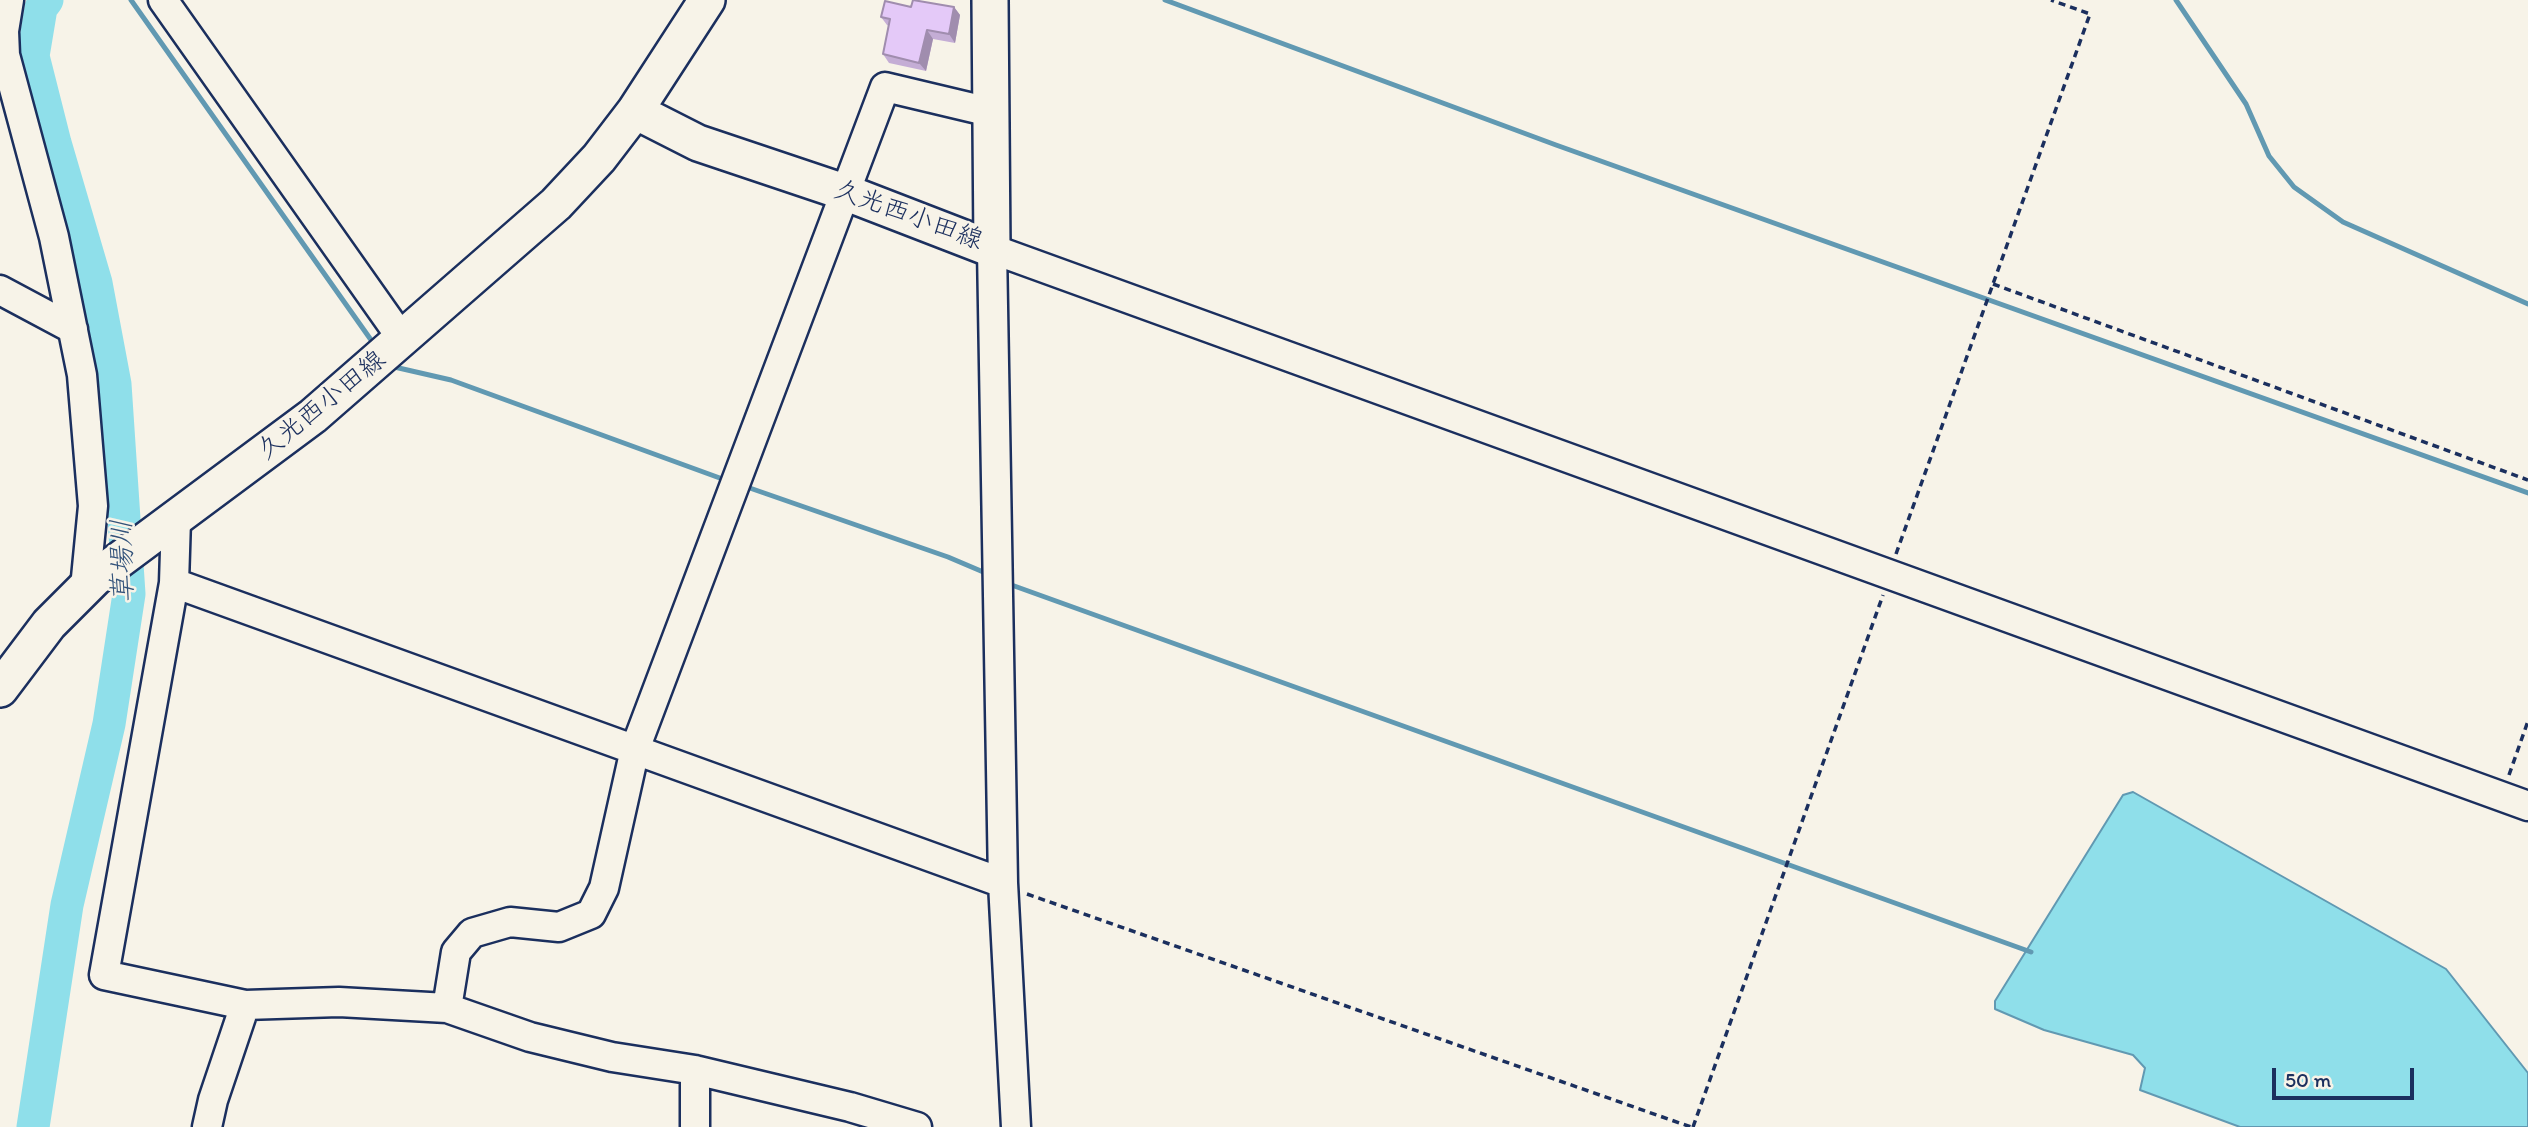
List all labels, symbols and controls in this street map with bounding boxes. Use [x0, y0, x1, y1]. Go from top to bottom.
street label: 久光西小田線 [829, 175, 987, 257]
street label: 久光西小田線 [252, 345, 392, 467]
water label: 草場川 [106, 519, 142, 603]
scale bar [2276, 1054, 2418, 1098]
text: 50 m [2285, 1067, 2331, 1092]

